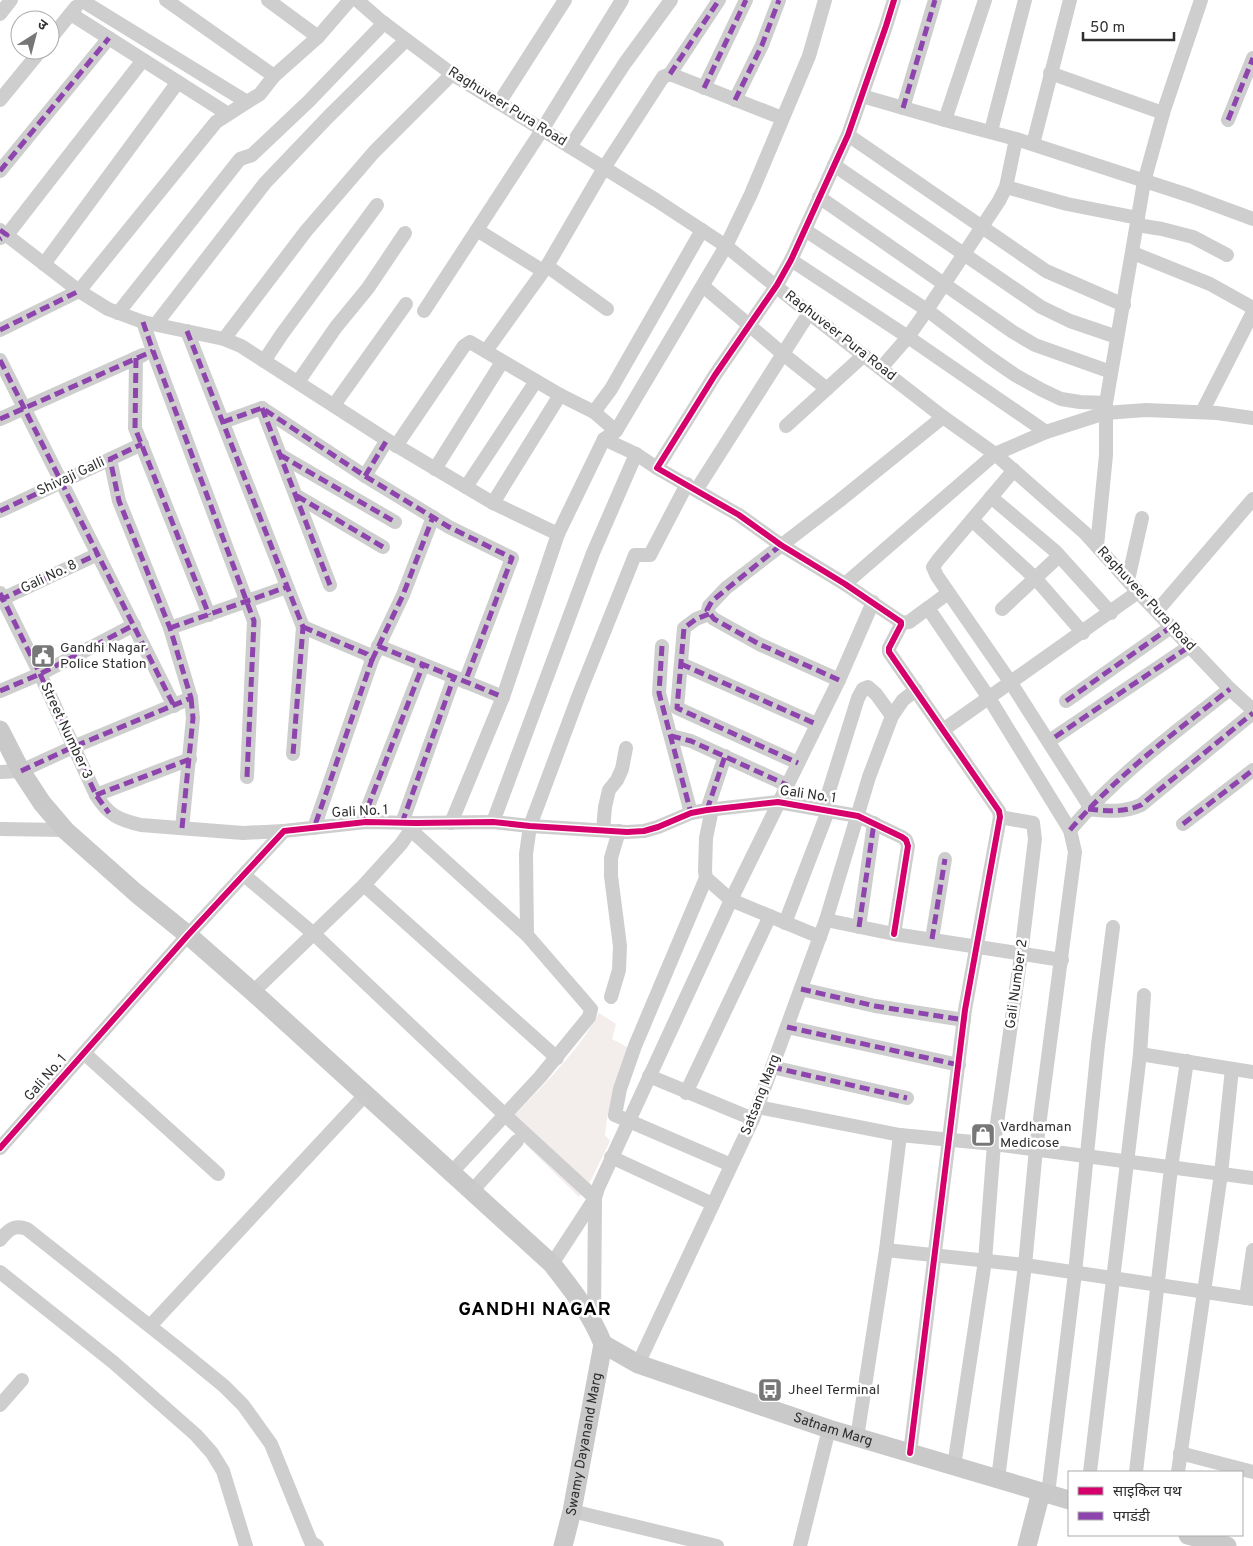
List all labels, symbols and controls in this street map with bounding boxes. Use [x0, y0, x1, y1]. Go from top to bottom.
north arrow [10, 10, 60, 60]
scale bar [1083, 10, 1174, 42]
text: उ [33, 16, 51, 35]
text: 50 m [1090, 19, 1125, 38]
street label: Raghuveer Pura Road [445, 64, 569, 150]
street label: Raghuveer Pura Road [781, 287, 899, 385]
street label: Shivaji Galli [34, 454, 108, 500]
street label: Raghuveer Pura Road [1093, 543, 1199, 655]
street label: Gali No. 8 [18, 557, 80, 597]
place label: Gandhi Nagar Police Station [60, 640, 147, 673]
public building icon: Gandhi Nagar Police Station [30, 643, 56, 669]
street label: Street Number 3 [36, 680, 96, 782]
street label: Gali No. 1 [779, 783, 837, 807]
street label: Gali No. 1 [331, 802, 389, 822]
street label: Gali Number 2 [1002, 938, 1032, 1030]
street label: Gali No. 1 [21, 1051, 71, 1105]
street label: Satsang Marg [738, 1052, 784, 1138]
place label: Vardhaman Medicose [1000, 1119, 1072, 1152]
shop icon: Vardhaman Medicose [970, 1122, 996, 1148]
district label: GANDHI NAGAR [458, 1298, 612, 1322]
street label: Swamy Dayanand Marg [563, 1371, 606, 1518]
bus stop icon: Jheel Terminal [757, 1377, 783, 1403]
place label: Jheel Terminal [788, 1382, 880, 1399]
street label: Satnam Marg [791, 1409, 875, 1450]
legend [1068, 1471, 1243, 1536]
text: साइकिल पथ [1113, 1483, 1182, 1502]
text: पगडंडी [1113, 1508, 1151, 1527]

